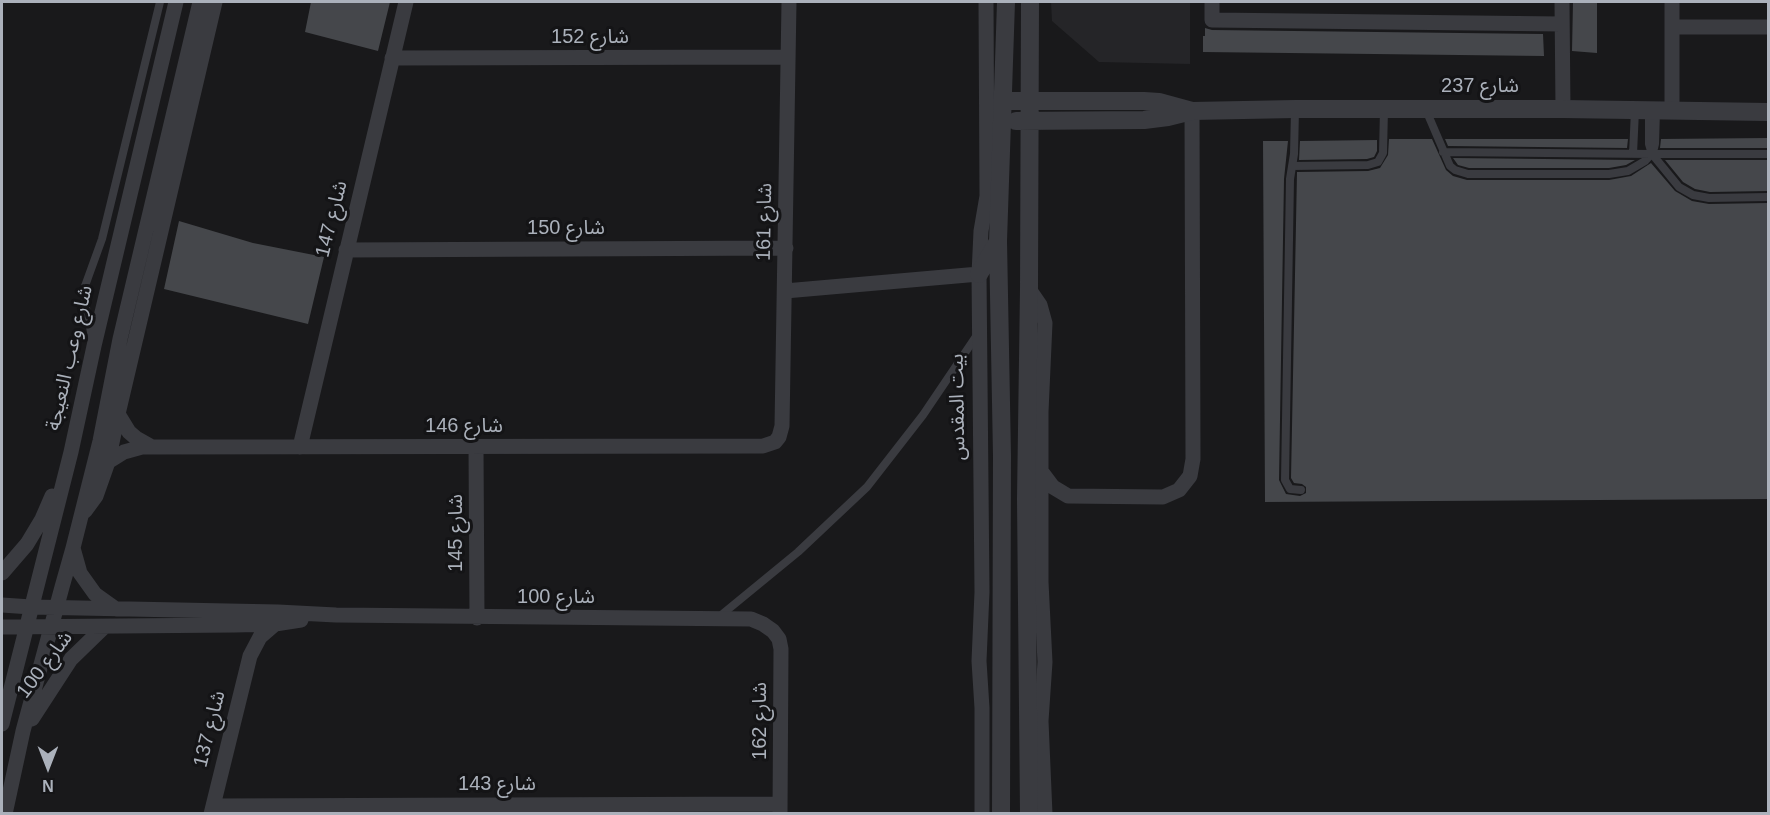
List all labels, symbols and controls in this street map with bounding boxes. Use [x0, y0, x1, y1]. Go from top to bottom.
street label: شارع 152 [551, 25, 629, 49]
street label: شارع 237 [1441, 74, 1519, 98]
street label: شارع 147 [311, 178, 353, 260]
street label: شارع 161 [752, 183, 778, 261]
street label: شارع 150 [527, 216, 605, 240]
street label: شارع وعب النعيجة [42, 283, 98, 433]
street label: بيت المقدس [945, 354, 971, 460]
street label: شارع 146 [425, 414, 503, 438]
street label: شارع 145 [444, 494, 468, 572]
street label: شارع 100 [517, 585, 595, 609]
street label: شارع 100 [12, 627, 78, 703]
street label: شارع 162 [748, 682, 772, 760]
street label: شارع 137 [189, 688, 231, 770]
north arrow [18, 737, 78, 797]
street label: شارع 143 [458, 772, 536, 796]
text: N [42, 777, 54, 794]

